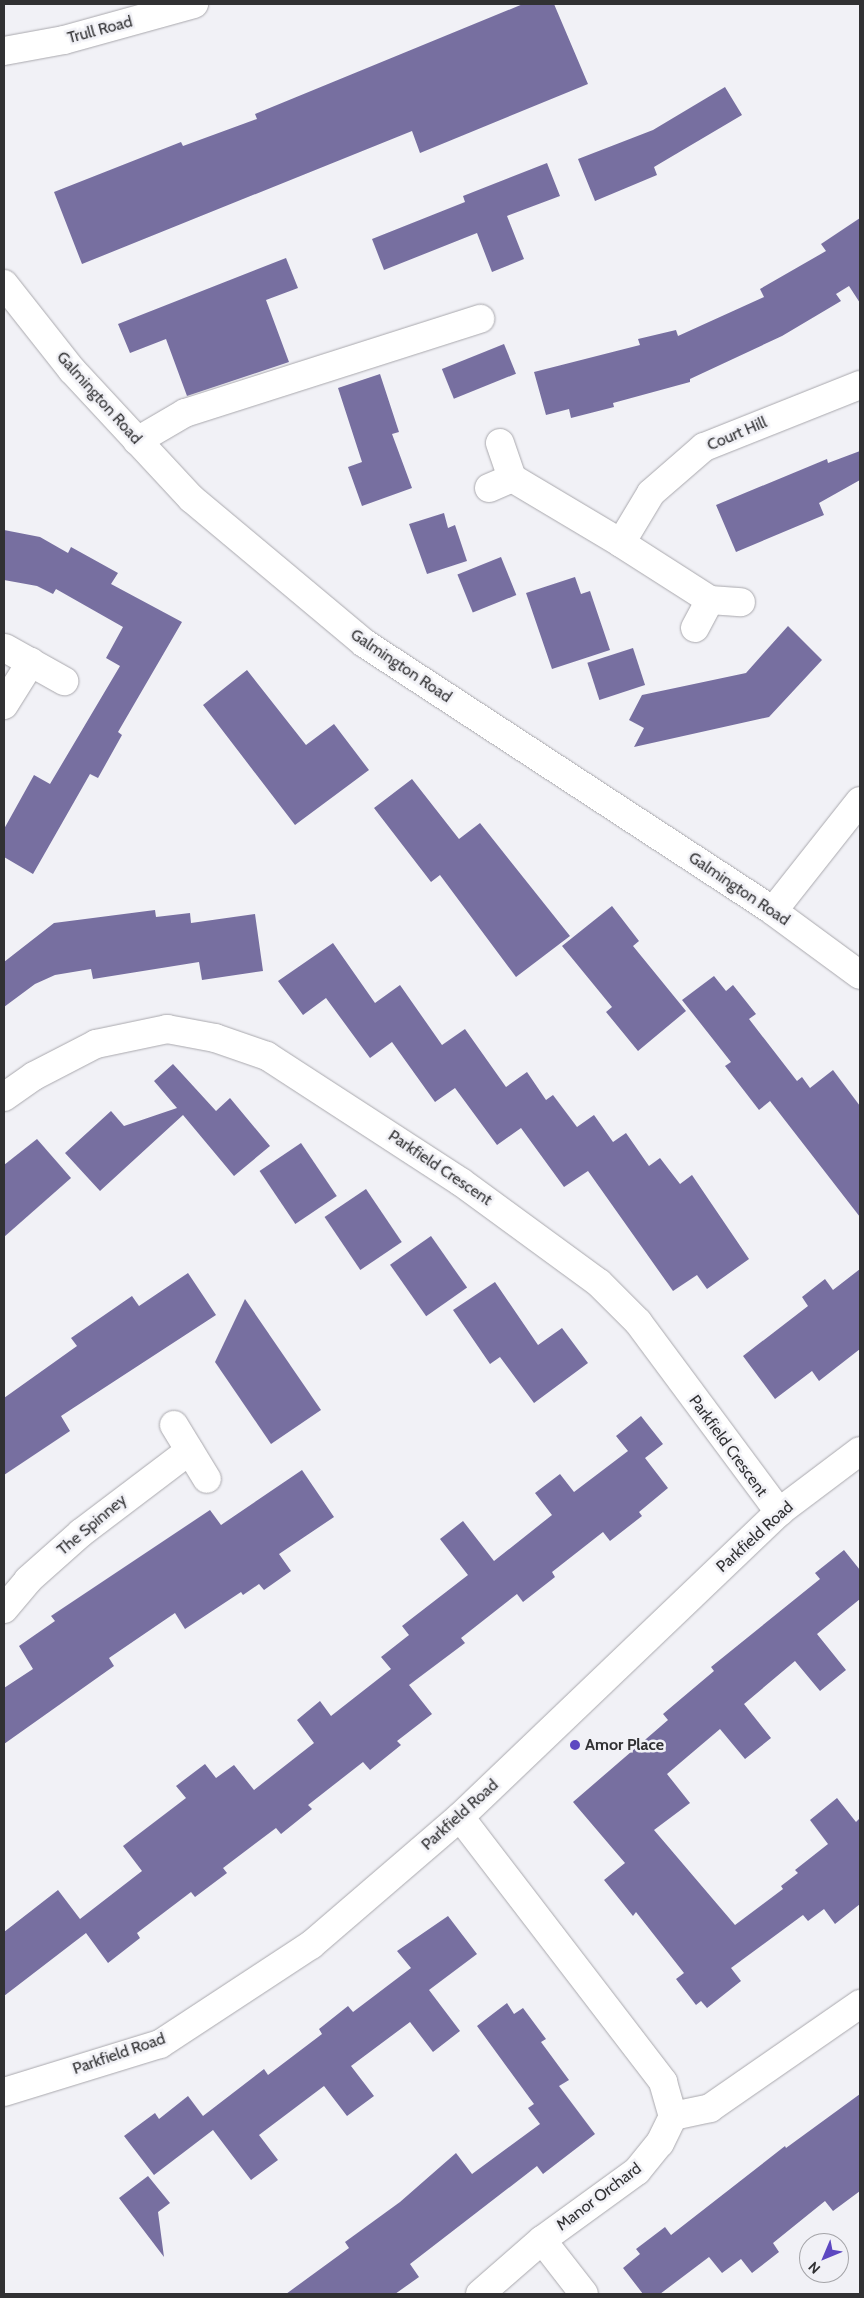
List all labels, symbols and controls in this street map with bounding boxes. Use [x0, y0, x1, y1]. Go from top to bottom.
street label: Trull Road [65, 12, 135, 48]
street label: Galmington Road [52, 348, 146, 448]
street label: Court Hill [704, 413, 770, 455]
street label: Galmington Road [347, 625, 455, 707]
street label: Galmington Road [685, 848, 793, 930]
street label: Parkfield Crescent [385, 1126, 495, 1210]
street label: Parkfield Crescent [685, 1391, 771, 1501]
street label: The Spinney [53, 1490, 131, 1560]
street label: Parkfield Road [713, 1498, 797, 1576]
place label: Amor Place [585, 1735, 664, 1755]
marker: Amor Place [569, 1739, 581, 1751]
street label: Parkfield Road [418, 1776, 502, 1854]
street label: Parkfield Road [70, 2029, 168, 2079]
street label: Manor Orchard [553, 2159, 645, 2235]
north arrow [799, 2233, 849, 2283]
text: N [804, 2258, 824, 2278]

